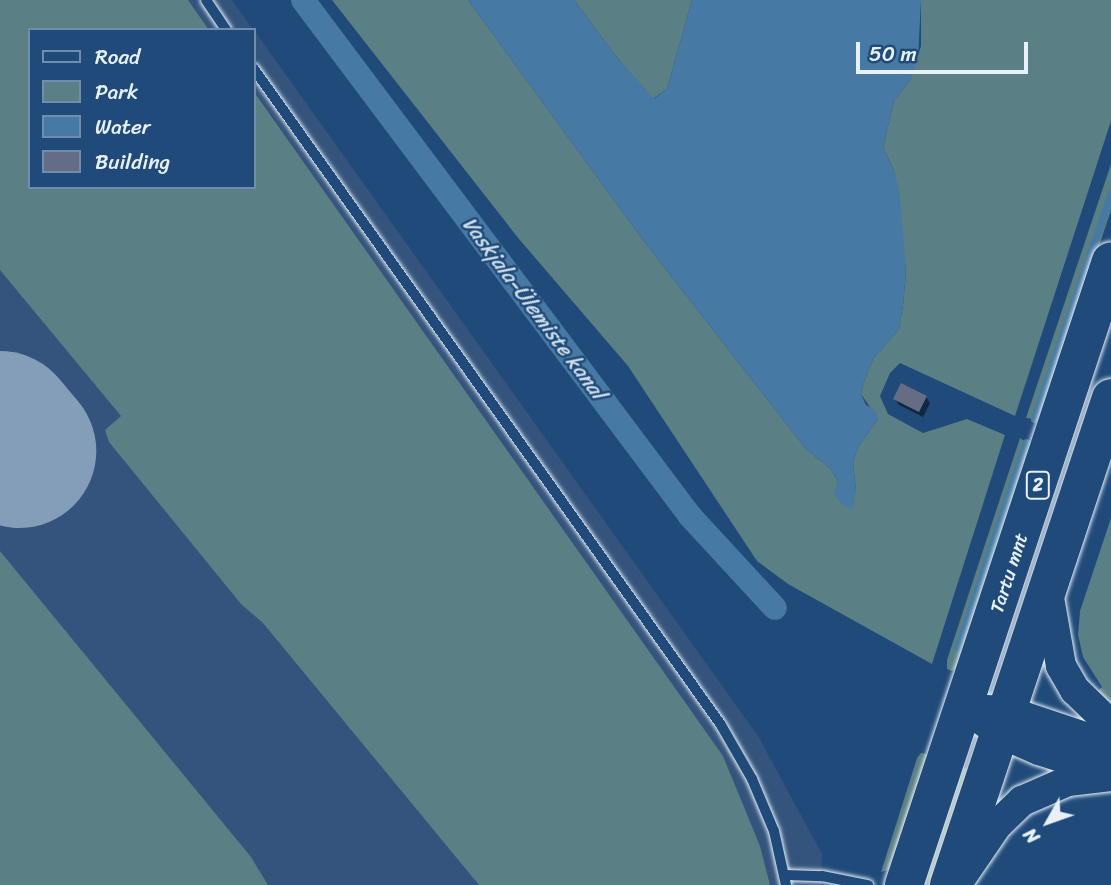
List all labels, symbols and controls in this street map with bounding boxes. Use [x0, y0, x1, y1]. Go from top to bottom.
legend [28, 28, 256, 189]
scale bar [859, 28, 1030, 72]
text: 50 m [869, 35, 917, 73]
text: Road [95, 38, 140, 76]
text: Park [95, 73, 138, 111]
text: Water [95, 108, 150, 146]
text: Building [95, 143, 170, 181]
water label: Vaskjala-Ülemiste kanal [457, 212, 611, 404]
road number: 2 [1026, 471, 1050, 500]
street label: Tartu mnt [985, 530, 1033, 616]
north arrow [1013, 787, 1083, 857]
text: N [1015, 820, 1048, 851]

